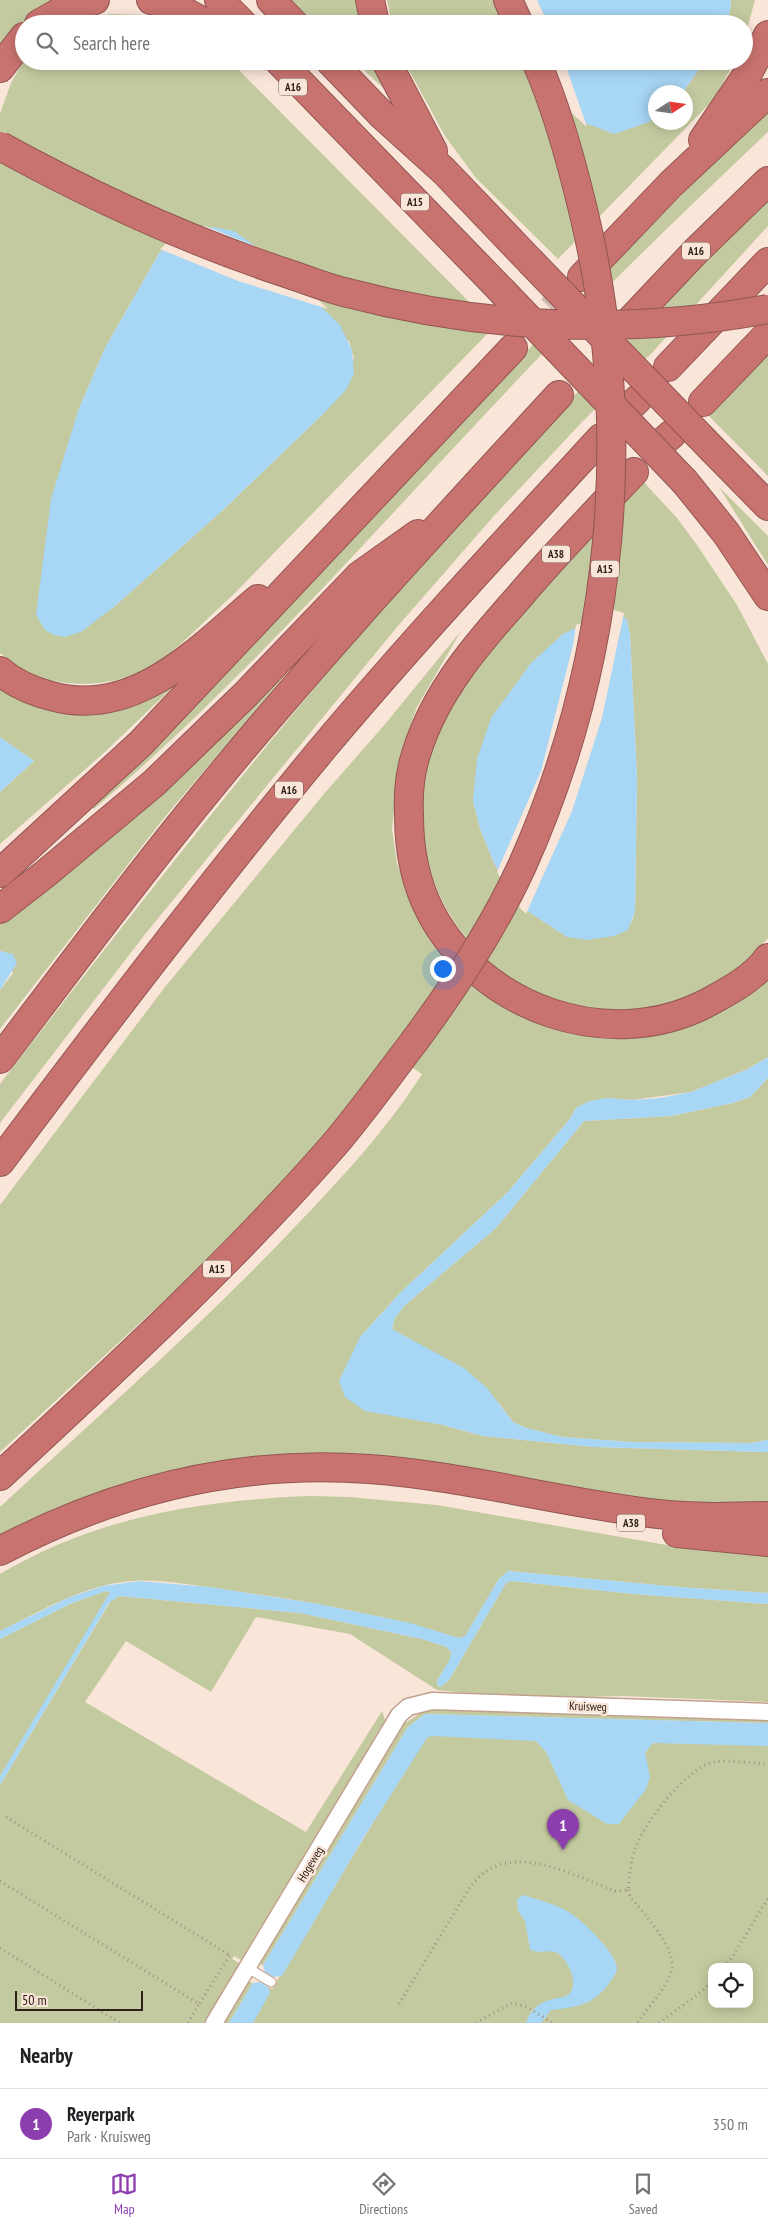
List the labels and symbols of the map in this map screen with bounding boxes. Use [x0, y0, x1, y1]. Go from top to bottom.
road number: A16 [279, 78, 307, 95]
north arrow [648, 85, 693, 130]
road number: A15 [401, 193, 429, 210]
road number: A16 [682, 242, 710, 260]
road number: A38 [542, 546, 570, 562]
road number: A15 [591, 560, 619, 578]
road number: A16 [275, 782, 303, 798]
your location [430, 956, 456, 982]
road number: A15 [203, 1260, 231, 1278]
road number: A38 [617, 1515, 645, 1532]
street label: Kruisweg [569, 1698, 607, 1714]
pin: 1 [547, 1809, 579, 1850]
street label: Hogeweg [294, 1844, 326, 1884]
scale bar [15, 1988, 142, 2011]

